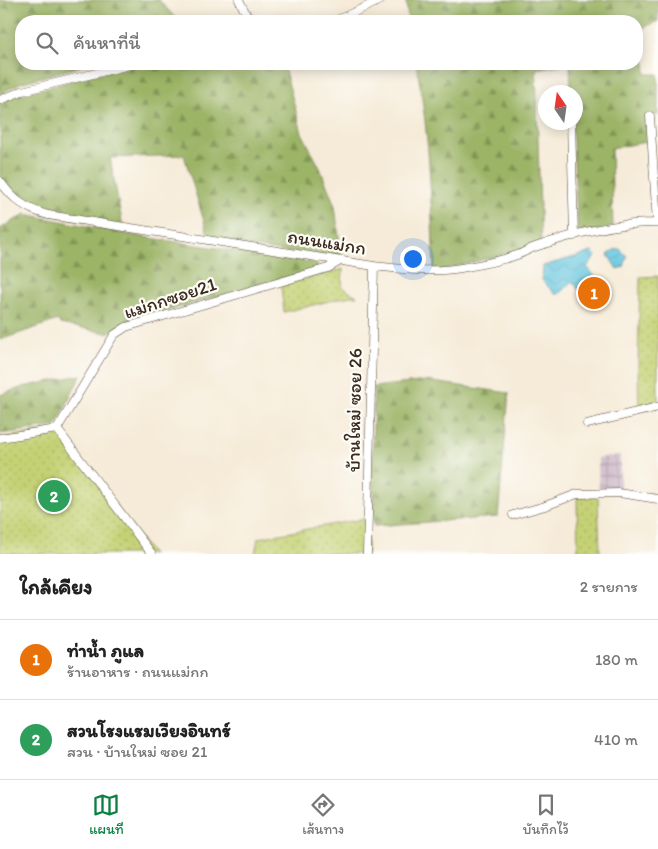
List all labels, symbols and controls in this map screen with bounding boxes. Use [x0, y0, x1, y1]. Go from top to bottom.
search box [15, 15, 643, 70]
icon: search [33, 29, 61, 57]
text: ค้นหาที่นี่ [73, 31, 141, 54]
north arrow [538, 85, 583, 130]
street label: ถนนแม่กก [286, 224, 368, 260]
your location [400, 246, 426, 272]
street label: แม่กกซอย21 [121, 272, 219, 324]
pin: 1 [578, 274, 610, 312]
street label: บ้านใหม่ ซอย 26 [341, 348, 367, 472]
pin: 2 [38, 477, 70, 515]
text: ใกล้เคียง [20, 574, 92, 599]
text: 2 รายการ [580, 577, 638, 596]
text: ท่าน้ำ ภูแล [67, 639, 144, 662]
text: 1 [32, 650, 40, 669]
text: 180 m [595, 650, 638, 669]
text: ร้านอาหาร · ถนนแม่กก [67, 662, 209, 681]
text: สวนโรงแรมเวียงอินทร์ [67, 719, 231, 742]
text: 2 [32, 730, 40, 749]
text: 410 m [594, 730, 638, 749]
text: สวน · บ้านใหม่ ซอย 21 [67, 742, 207, 761]
tab: แผนที่ [89, 791, 124, 838]
tab: เส้นทาง [302, 791, 344, 838]
tab: บันทึกไว้ [523, 791, 569, 838]

